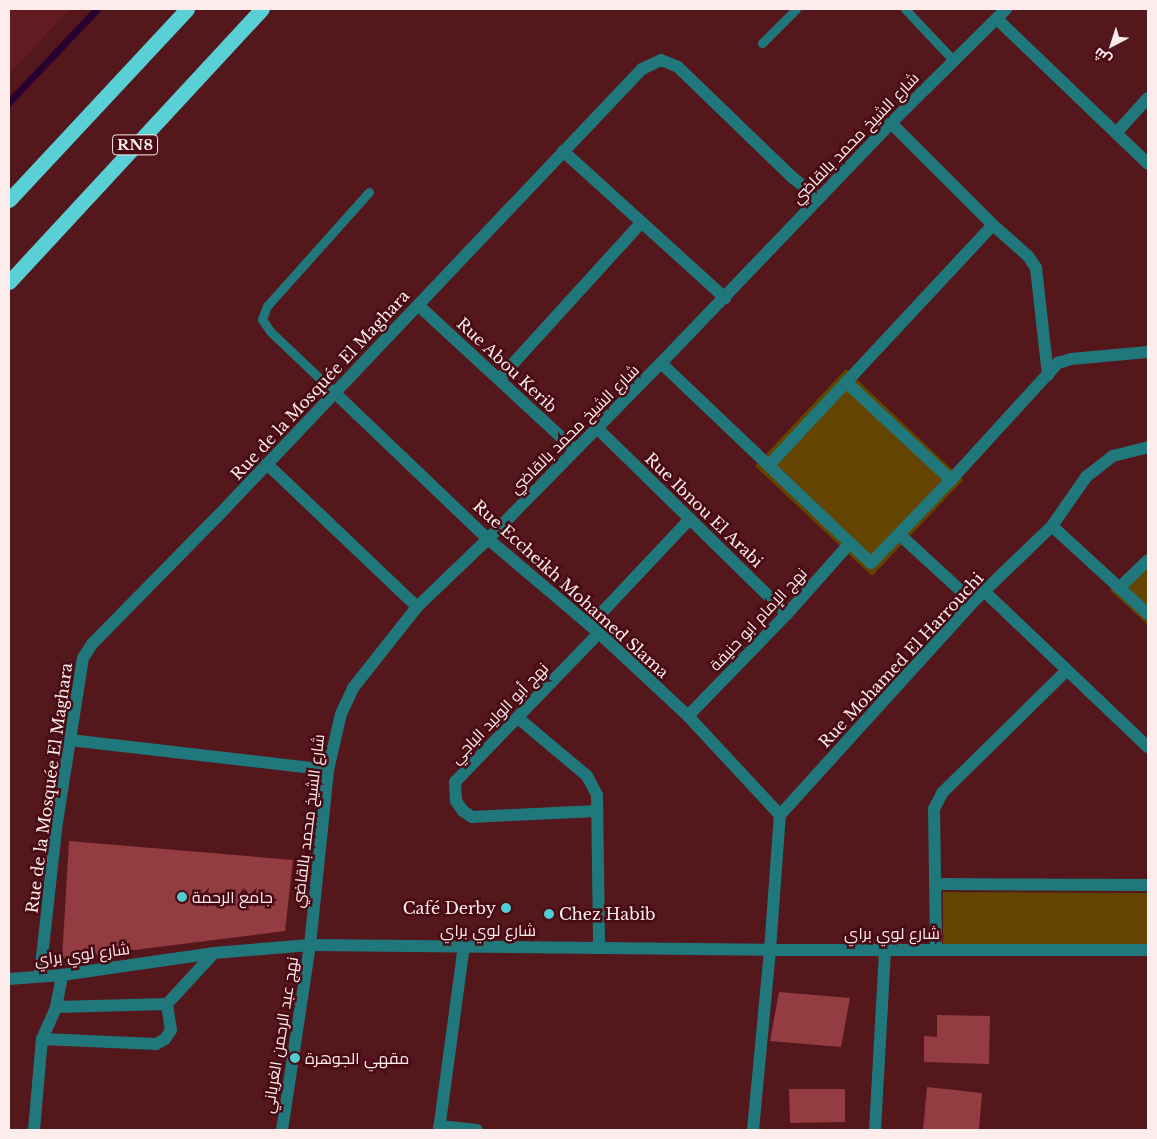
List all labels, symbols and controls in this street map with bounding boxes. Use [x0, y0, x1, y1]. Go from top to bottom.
north arrow [1087, 20, 1137, 70]
text: ش [1090, 44, 1115, 69]
street label: شارع الشيخ محمد بالقاضي [787, 68, 923, 208]
road number: RN8 [111, 132, 159, 158]
street label: Rue de la Mosquée El Maghara [227, 286, 413, 484]
street label: Rue Abou Kerib [453, 313, 561, 417]
street label: شارع الشيخ محمد بالقاضي [505, 360, 643, 498]
street label: Rue Ibnou El Arabi [641, 449, 767, 571]
street label: Rue Eccheikh Mohamed Slama [469, 496, 673, 682]
street label: نهج الإمام ابو حنيفة [705, 564, 811, 674]
street label: Rue Mohamed El Harrouchi [815, 568, 987, 752]
street label: نهج أبو الوليد الباجي [446, 658, 552, 768]
street label: Rue de la Mosquée El Maghara [22, 661, 76, 915]
street label: شارع الشيخ محمد بالقاضي [288, 733, 328, 909]
place label: جامع الرحمة [192, 887, 273, 907]
marker: جامع الرحمة [176, 891, 188, 903]
place label: Café Derby [403, 898, 496, 918]
marker: Café Derby [500, 902, 512, 914]
place label: Chez Habib [559, 904, 656, 924]
marker: Chez Habib [543, 908, 555, 920]
street label: شارع لوي براي [440, 920, 536, 940]
street label: شارع لوي براي [844, 923, 940, 943]
street label: شارع لوي براي [33, 939, 131, 969]
street label: نهج عبد الرحمن الغرياني [258, 955, 302, 1115]
place label: مقهي الجوهرة [305, 1048, 409, 1068]
marker: مقهي الجوهرة [289, 1052, 301, 1064]

